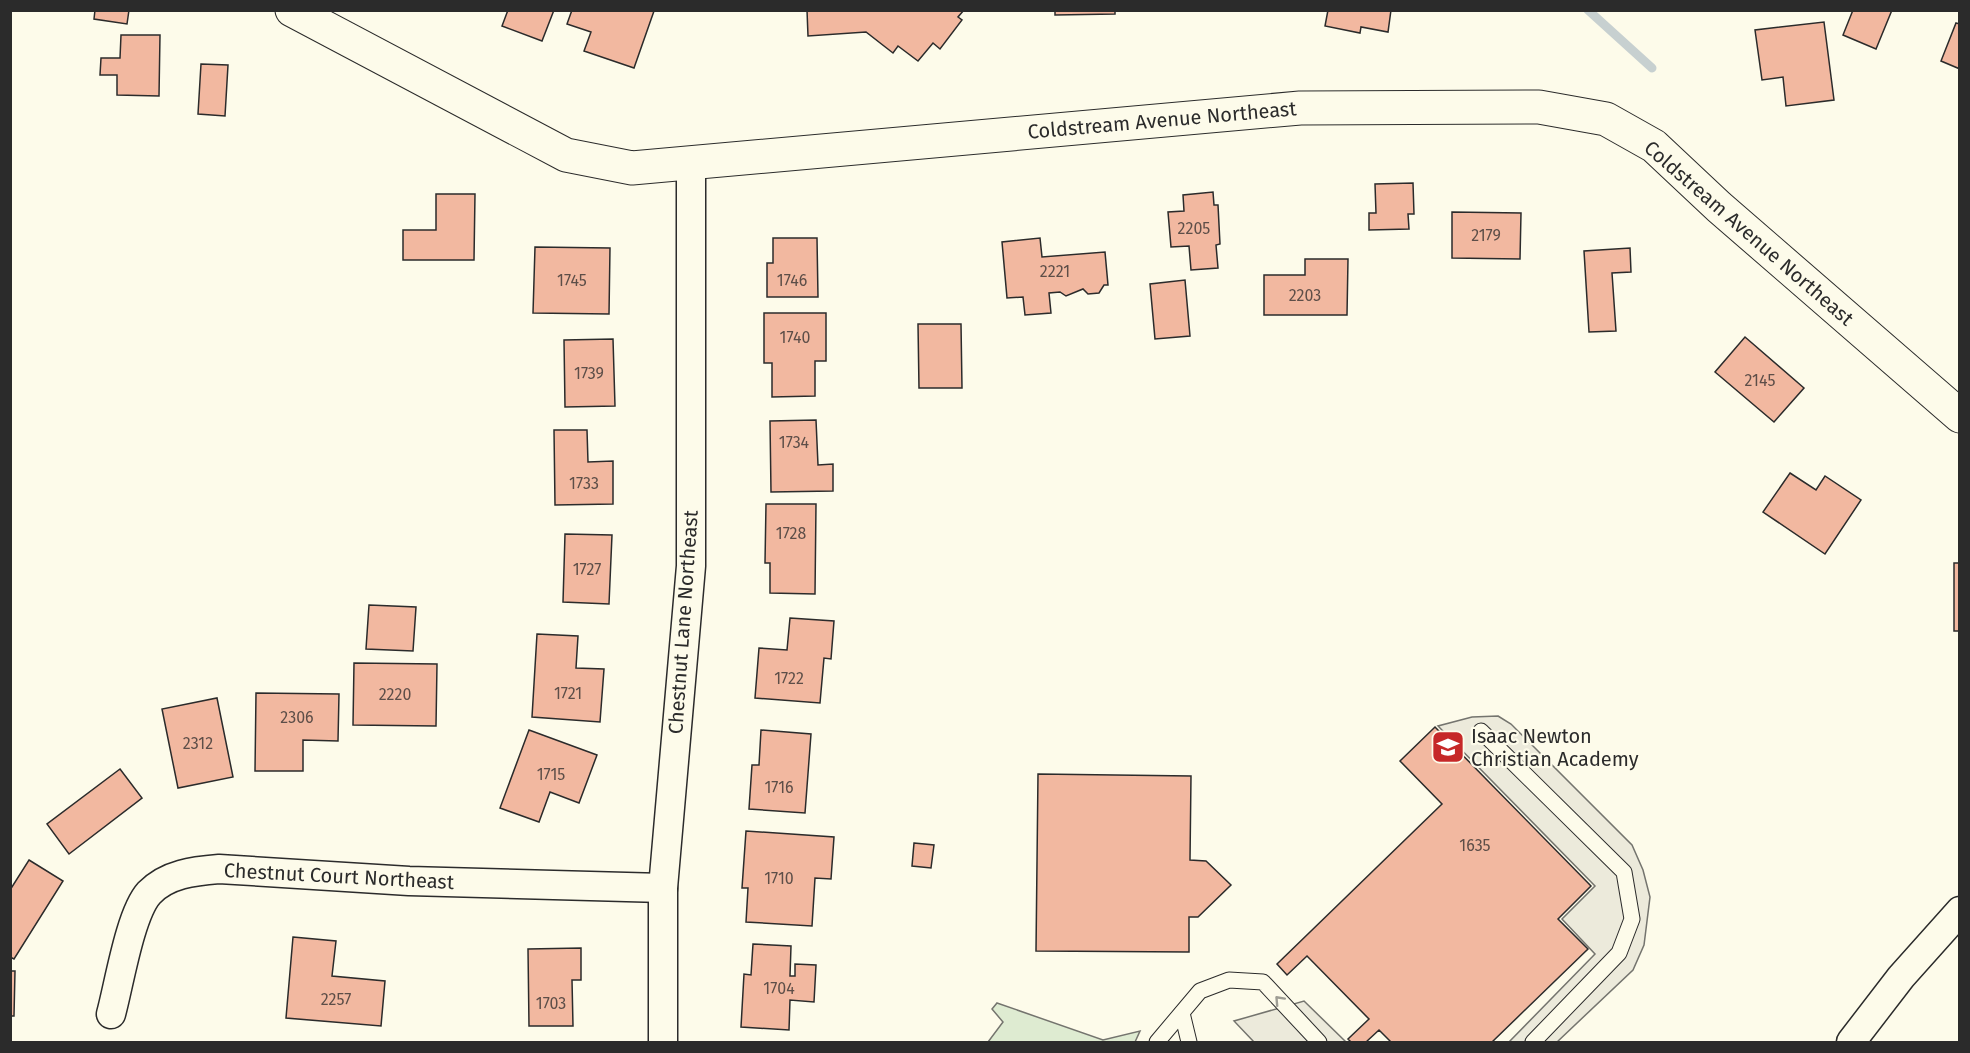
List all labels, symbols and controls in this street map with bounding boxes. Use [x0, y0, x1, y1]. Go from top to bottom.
street label: Coldstream Avenue Northeast [1027, 96, 1298, 144]
street label: Coldstream Avenue Northeast [1639, 136, 1859, 331]
house number: 2205 [1178, 219, 1210, 238]
house number: 2179 [1471, 226, 1501, 245]
house number: 2221 [1040, 262, 1070, 281]
house number: 1745 [557, 271, 587, 290]
house number: 1746 [777, 271, 807, 290]
house number: 2203 [1289, 286, 1321, 305]
house number: 1740 [780, 328, 810, 347]
house number: 1739 [574, 364, 604, 383]
house number: 2145 [1745, 371, 1775, 390]
house number: 1734 [779, 433, 810, 452]
house number: 1733 [569, 474, 599, 493]
street label: Chestnut Lane Northeast [663, 508, 703, 735]
house number: 1728 [776, 524, 806, 543]
house number: 1727 [573, 560, 601, 579]
house number: 1722 [774, 669, 804, 688]
house number: 1721 [554, 684, 582, 703]
house number: 2220 [379, 685, 411, 704]
house number: 2306 [280, 708, 314, 727]
place label: Isaac Newton Christian Academy [1471, 724, 1639, 771]
school or university icon: Isaac Newton Christian Academy [1430, 729, 1466, 765]
house number: 2312 [183, 734, 213, 753]
house number: 1715 [537, 765, 565, 784]
house number: 1716 [764, 778, 794, 797]
house number: 1635 [1459, 836, 1491, 855]
street label: Chestnut Court Northeast [223, 858, 455, 894]
house number: 1710 [764, 869, 794, 888]
house number: 1704 [763, 979, 795, 998]
house number: 2257 [321, 990, 351, 1009]
house number: 1703 [536, 994, 566, 1013]
one-way arrow [1275, 996, 1286, 1006]

